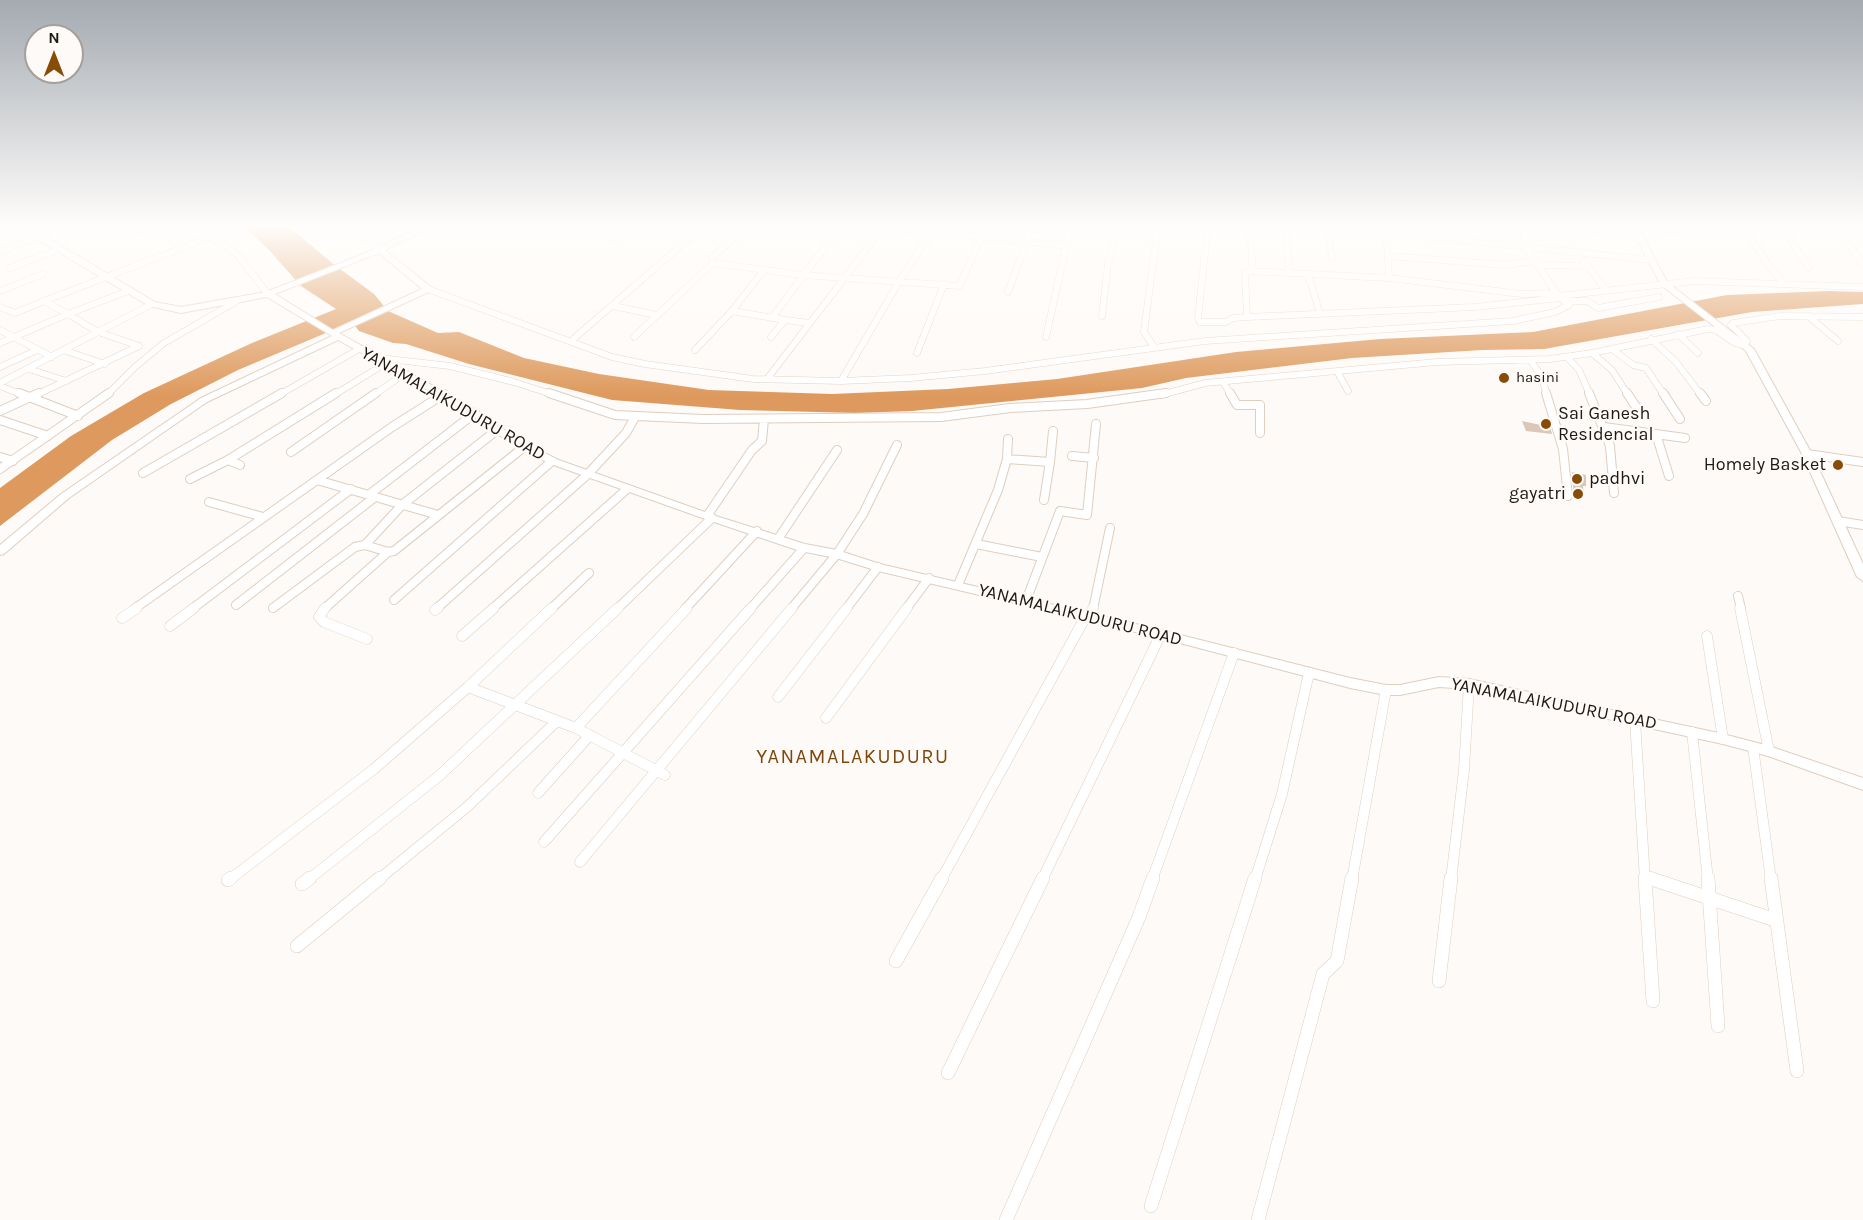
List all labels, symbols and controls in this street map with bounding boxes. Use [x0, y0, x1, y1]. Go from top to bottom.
north arrow [24, 24, 84, 84]
text: N [48, 28, 60, 47]
street label: YANAMALAIKUDURU ROAD [357, 342, 549, 466]
place label: hasini [1516, 369, 1559, 387]
marker: hasini [1497, 371, 1511, 385]
place label: Sai Ganesh Residencial [1558, 403, 1653, 446]
marker: Sai Ganesh Residencial [1539, 417, 1553, 431]
place label: Homely Basket [1704, 454, 1826, 476]
marker: Homely Basket [1831, 458, 1845, 472]
place label: padhvi [1589, 468, 1645, 490]
marker: padhvi [1570, 472, 1584, 486]
place label: gayatri [1509, 483, 1566, 505]
marker: gayatri [1571, 487, 1585, 501]
street label: YANAMALAIKUDURU ROAD [976, 579, 1184, 651]
street label: YANAMALAIKUDURU ROAD [1449, 673, 1659, 735]
district label: YANAMALAKUDURU [756, 745, 950, 769]

